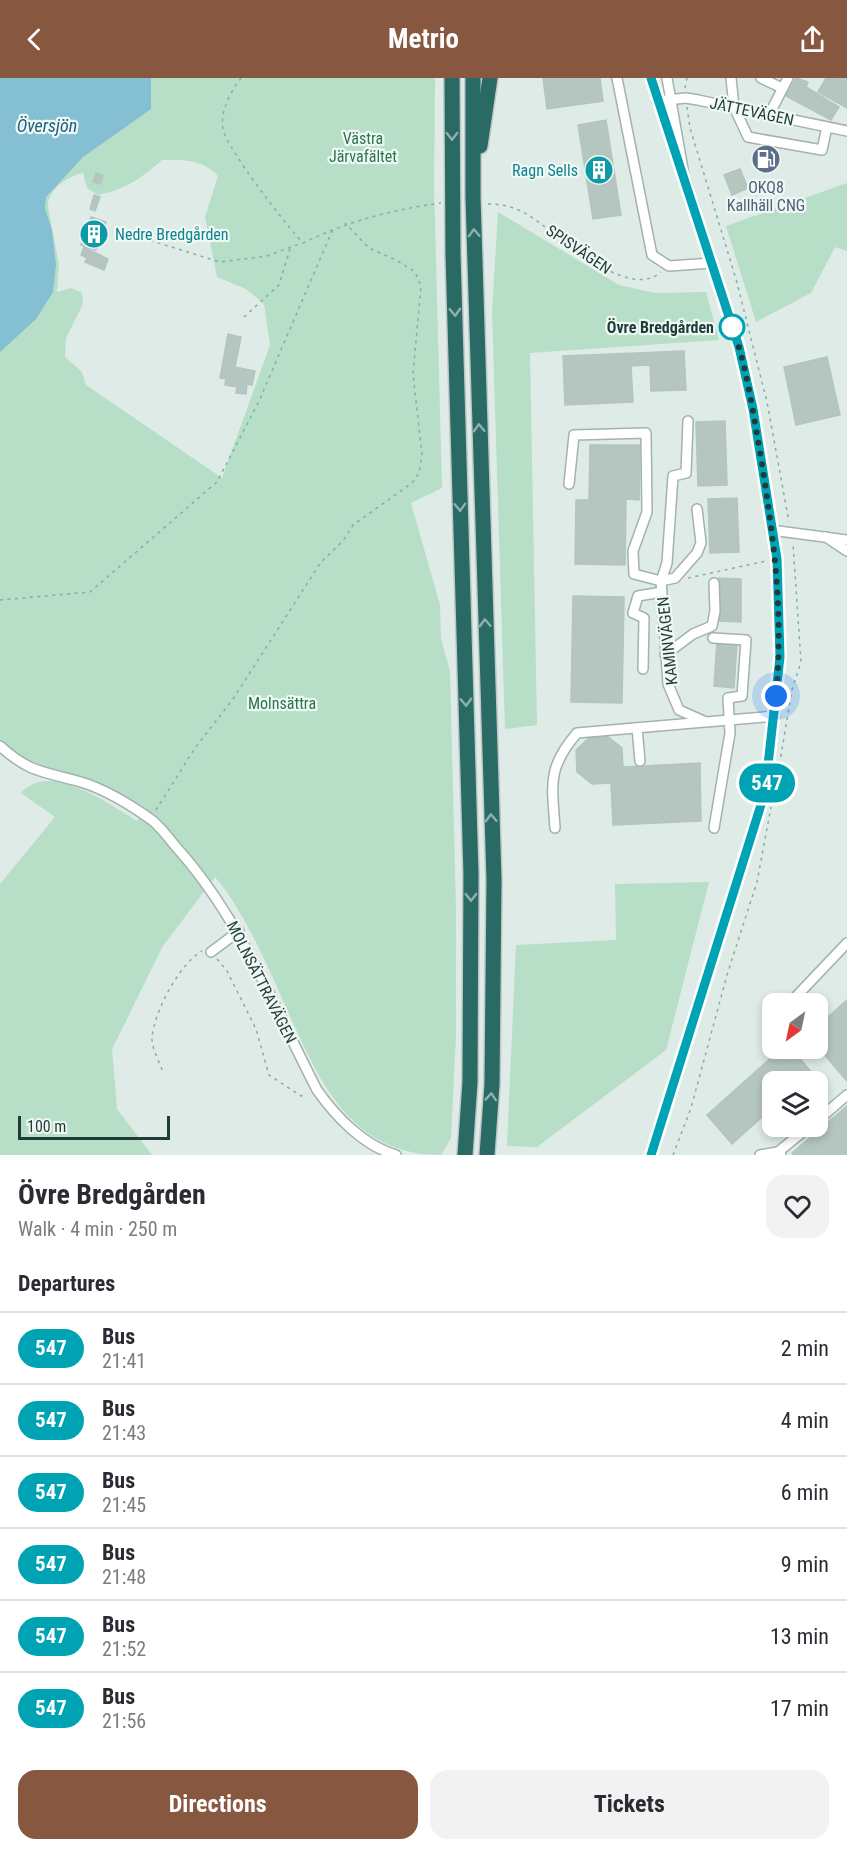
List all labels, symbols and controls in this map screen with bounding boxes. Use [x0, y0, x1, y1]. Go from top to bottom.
icon: back [18, 23, 51, 56]
text: Metrio [388, 23, 459, 55]
icon: share [796, 23, 829, 56]
street label: JÄTTEVÄGEN [708, 93, 796, 130]
water label: Översjön [17, 115, 77, 136]
park label: Västra Järvafältet [329, 129, 397, 166]
one-way arrow [446, 132, 458, 141]
fuel station icon: OKQ8 Kallhäll CNG [750, 143, 782, 175]
building icon: Ragn Sells [583, 154, 615, 186]
place label: Ragn Sells [512, 161, 578, 180]
place label: OKQ8 Kallhäll CNG [727, 178, 805, 215]
building icon: Nedre Bredgården [78, 218, 110, 250]
street label: SPISVÄGEN [543, 221, 615, 278]
place label: Nedre Bredgården [115, 225, 229, 244]
one-way arrow [467, 229, 480, 238]
one-way arrow [448, 308, 461, 317]
marker: Övre Bredgården [719, 314, 745, 340]
place label: Övre Bredgården [607, 318, 714, 337]
one-way arrow [473, 423, 485, 432]
one-way arrow [454, 503, 466, 512]
street label: KAMINVÄGEN [653, 596, 682, 686]
one-way arrow [478, 618, 491, 627]
your location [761, 681, 791, 711]
park label: Molnsättra [248, 694, 316, 713]
one-way arrow [459, 697, 472, 706]
line badge: 547 [732, 764, 801, 802]
text: 547 [751, 771, 783, 795]
one-way arrow [485, 813, 498, 822]
one-way arrow [465, 892, 477, 901]
street label: MOLNSÄTTRAVÄGEN [223, 918, 301, 1046]
north arrow [762, 993, 828, 1059]
map controls [762, 993, 828, 1137]
button: layers [762, 1071, 828, 1137]
one-way arrow [484, 1092, 497, 1101]
scale bar [18, 1113, 170, 1140]
text: 100 m [27, 1117, 66, 1136]
button: heart [766, 1175, 829, 1238]
text: Övre Bredgården [18, 1178, 206, 1211]
text: Walk · 4 min · 250 m [18, 1217, 177, 1241]
text: Departures [18, 1271, 115, 1296]
text: Bus [102, 1324, 135, 1349]
text: 547 [35, 1336, 67, 1360]
text: 2 min [781, 1336, 829, 1361]
text: 21:41 [102, 1349, 146, 1373]
text: Bus [102, 1396, 135, 1421]
text: 547 [35, 1408, 67, 1432]
text: 4 min [781, 1408, 829, 1433]
text: 21:43 [102, 1421, 146, 1445]
text: Bus [102, 1468, 135, 1493]
text: 547 [35, 1480, 67, 1504]
text: 6 min [781, 1480, 829, 1505]
text: 21:45 [102, 1493, 146, 1517]
text: Bus [102, 1540, 135, 1565]
text: 547 [35, 1552, 67, 1576]
text: 9 min [781, 1552, 829, 1577]
text: 21:48 [102, 1565, 146, 1589]
text: Bus [102, 1612, 135, 1637]
text: 547 [35, 1624, 67, 1648]
text: 13 min [770, 1624, 829, 1649]
text: 21:52 [102, 1637, 146, 1661]
text: Bus [102, 1684, 135, 1709]
text: 547 [35, 1696, 67, 1720]
text: 17 min [770, 1696, 829, 1721]
text: 21:56 [102, 1709, 146, 1733]
button: Directions [18, 1770, 418, 1839]
button: Tickets [430, 1770, 829, 1839]

